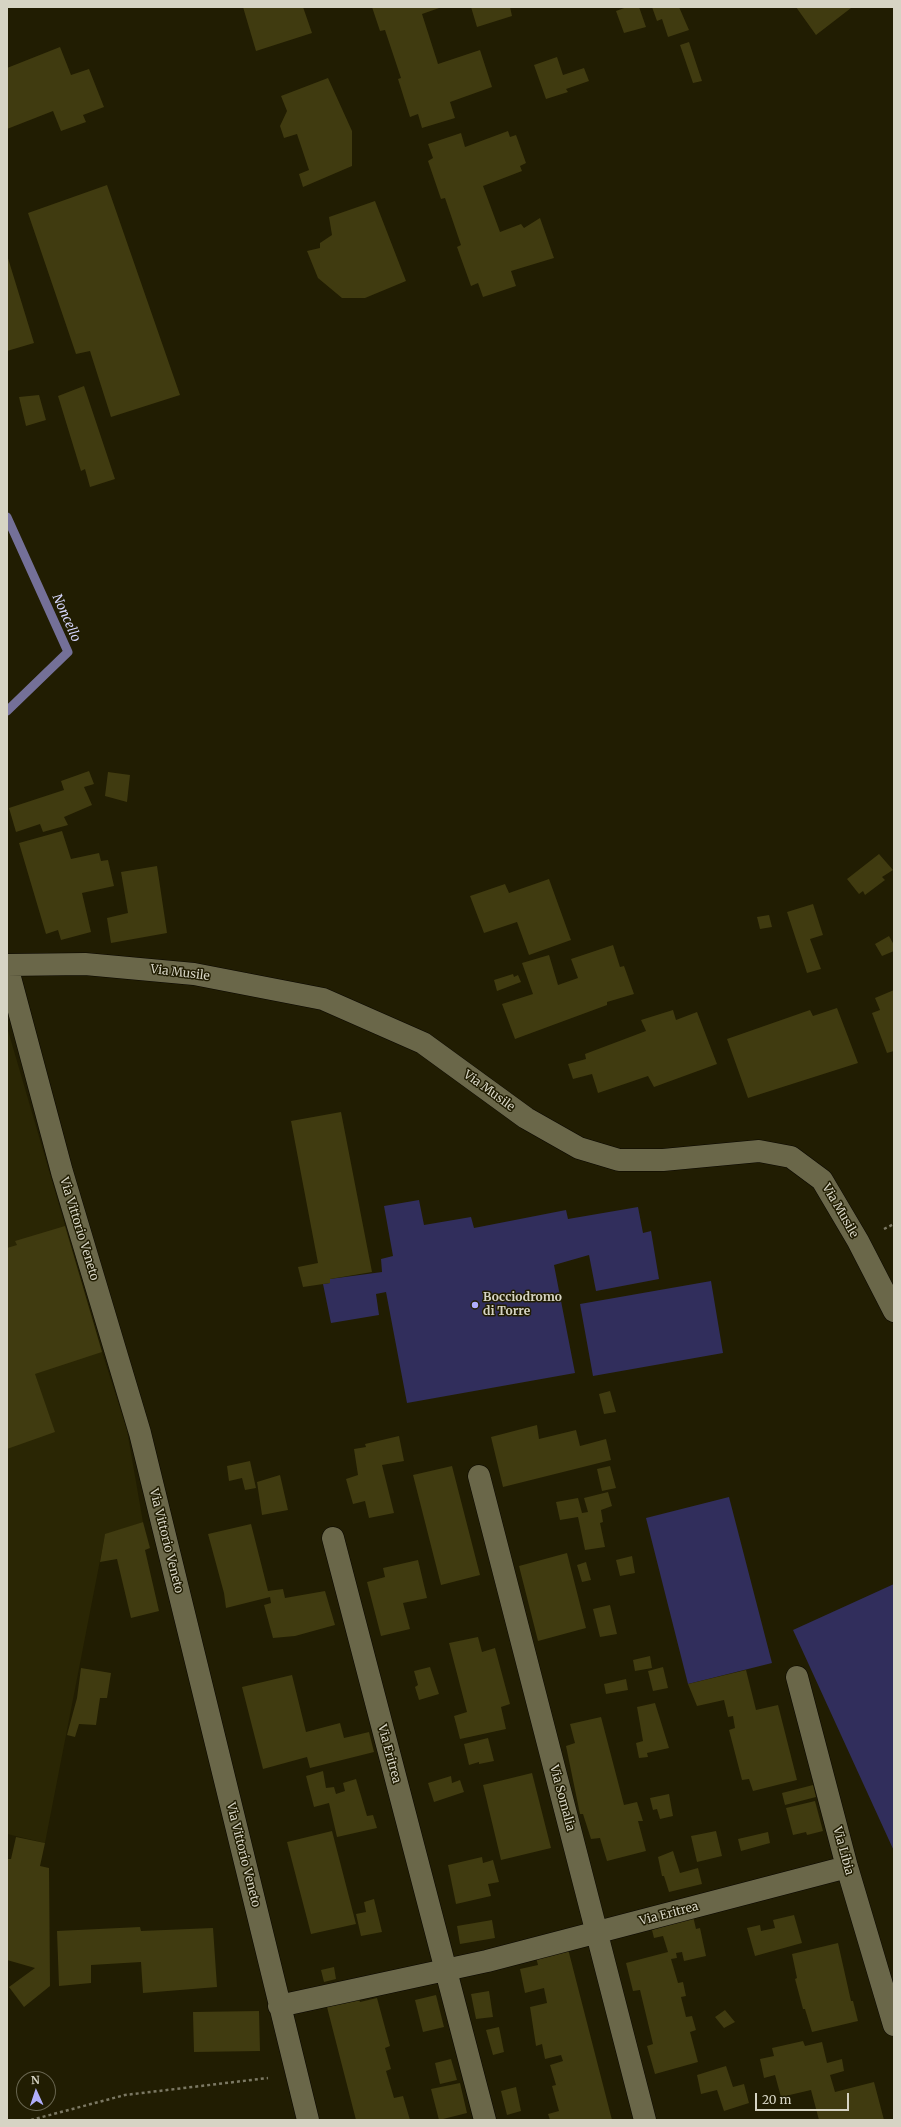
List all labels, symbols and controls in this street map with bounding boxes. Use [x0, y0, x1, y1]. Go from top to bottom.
water label: Noncello [48, 591, 84, 645]
street label: Via Musile [149, 962, 211, 984]
street label: Via Musile [461, 1068, 517, 1114]
street label: Via Vittorio Veneto [56, 1176, 102, 1282]
street label: Via Musile [819, 1182, 861, 1240]
place label: Bocciodromo di Torre [483, 1291, 562, 1319]
marker: Bocciodromo di Torre [470, 1300, 480, 1310]
street label: Via Vittorio Veneto [146, 1487, 186, 1595]
street label: Via Eritrea [374, 1723, 404, 1785]
street label: Via Somalia [546, 1763, 578, 1833]
street label: Via Vittorio Veneto [223, 1801, 263, 1909]
street label: Via Libia [830, 1825, 856, 1877]
street label: Via Eritrea [638, 1899, 700, 1929]
north arrow [16, 2071, 56, 2111]
text: N [31, 2073, 40, 2087]
scale bar [757, 2085, 851, 2111]
text: 20 m [762, 2092, 791, 2107]

